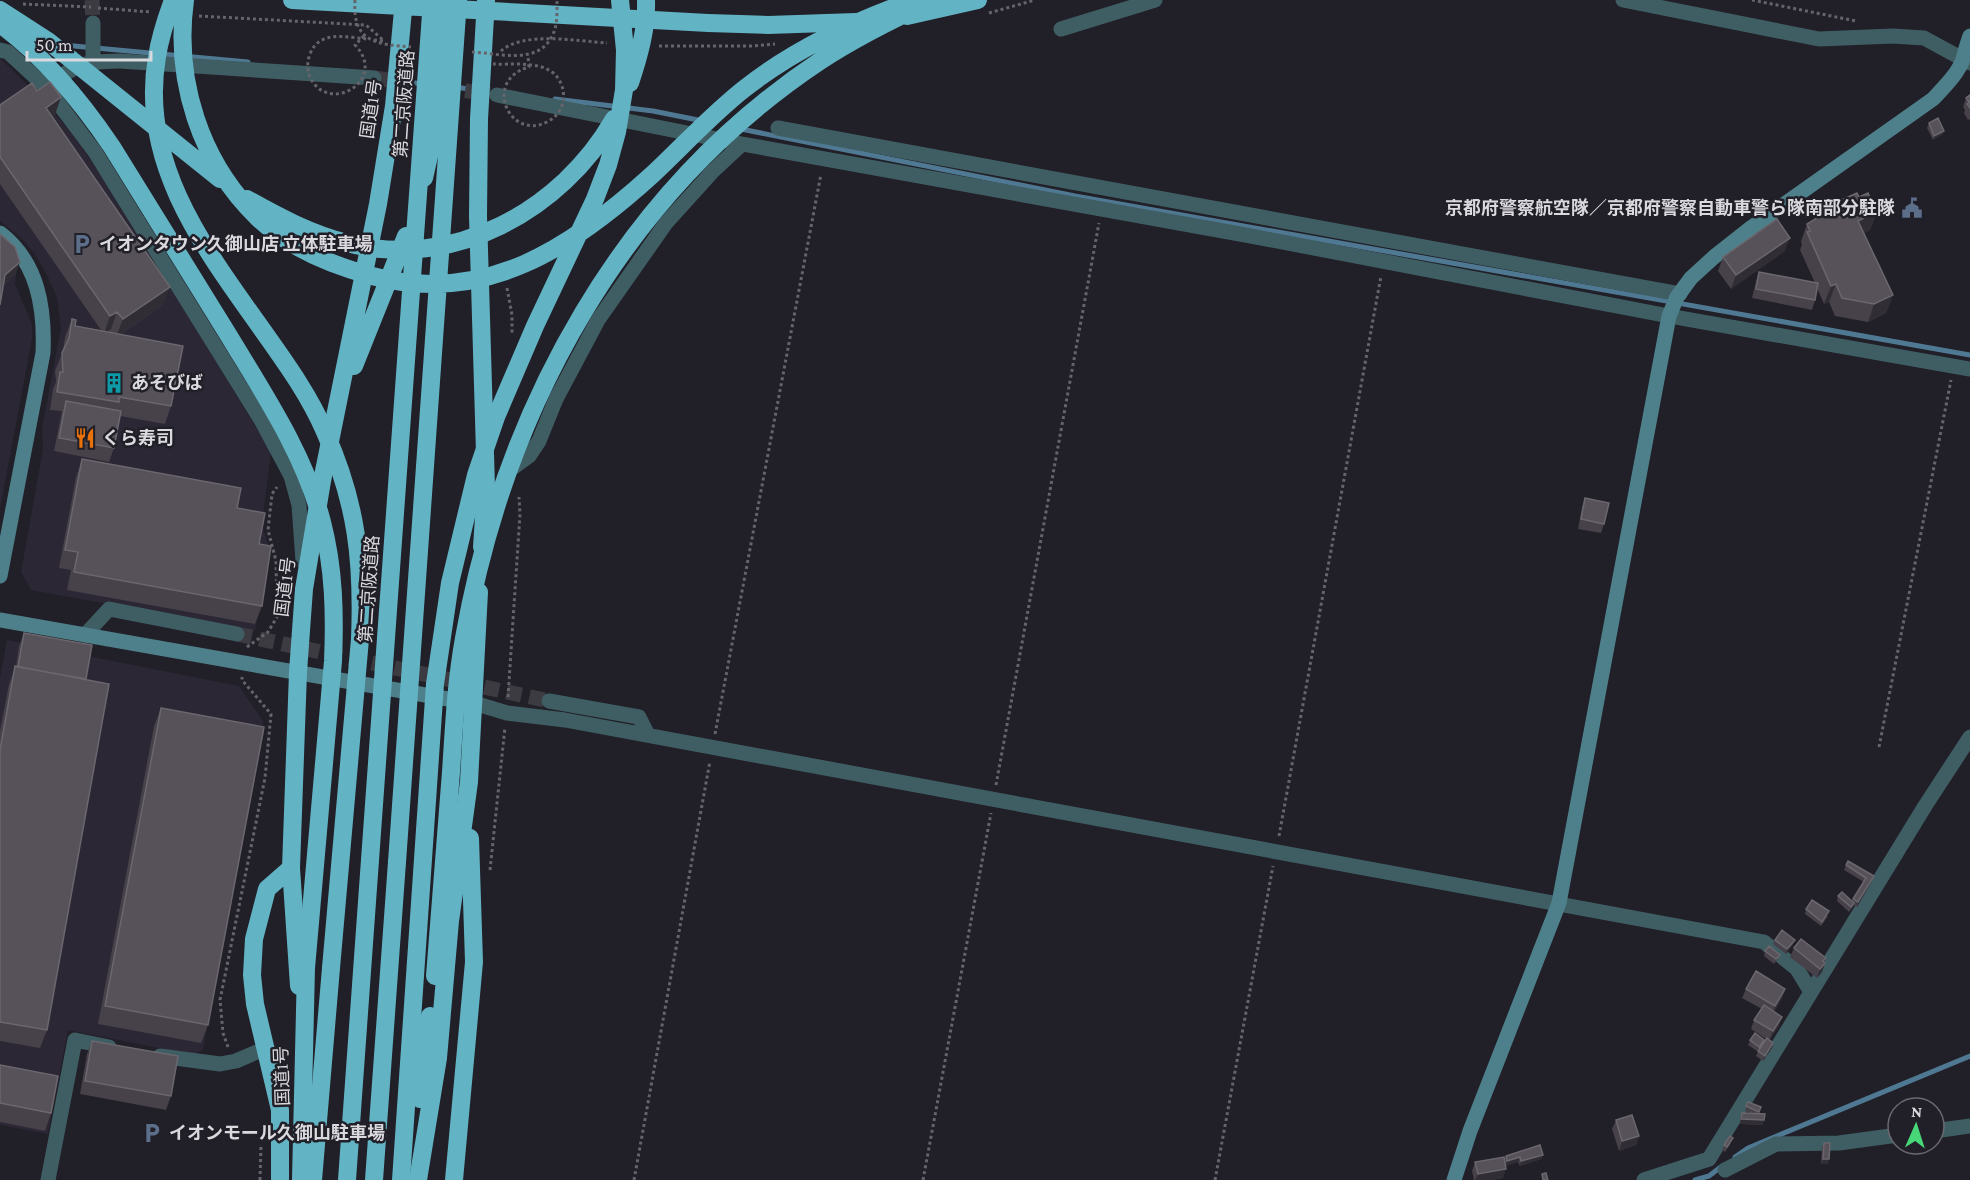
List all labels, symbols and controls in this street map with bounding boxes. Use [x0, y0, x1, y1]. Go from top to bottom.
scale bar [27, 24, 152, 62]
text: 50 m [36, 35, 73, 55]
street label: 第二京阪道路 [390, 49, 418, 159]
street label: 国道1号 [357, 78, 385, 140]
public building icon: 京都府警察航空隊／京都府警察自動車警ら隊南部分駐隊 [1900, 196, 1924, 220]
place label: 京都府警察航空隊／京都府警察自動車警ら隊南部分駐隊 [1445, 198, 1895, 218]
parking icon: イオンタウン久御山店 立体駐車場 [70, 232, 94, 256]
place label: イオンタウン久御山店 立体駐車場 [99, 234, 372, 254]
building icon: あそびば [102, 371, 126, 395]
place label: あそびば [131, 373, 203, 393]
restaurant icon: くら寿司 [73, 426, 97, 450]
place label: くら寿司 [102, 428, 174, 448]
street label: 第二京阪道路 [355, 534, 383, 644]
street label: 国道1号 [271, 556, 299, 618]
street label: 国道1号 [271, 1046, 293, 1106]
north arrow [1886, 1096, 1946, 1156]
text: N [1911, 1103, 1923, 1120]
parking icon: イオンモール久御山駐車場 [140, 1121, 164, 1145]
place label: イオンモール久御山駐車場 [169, 1123, 385, 1143]

